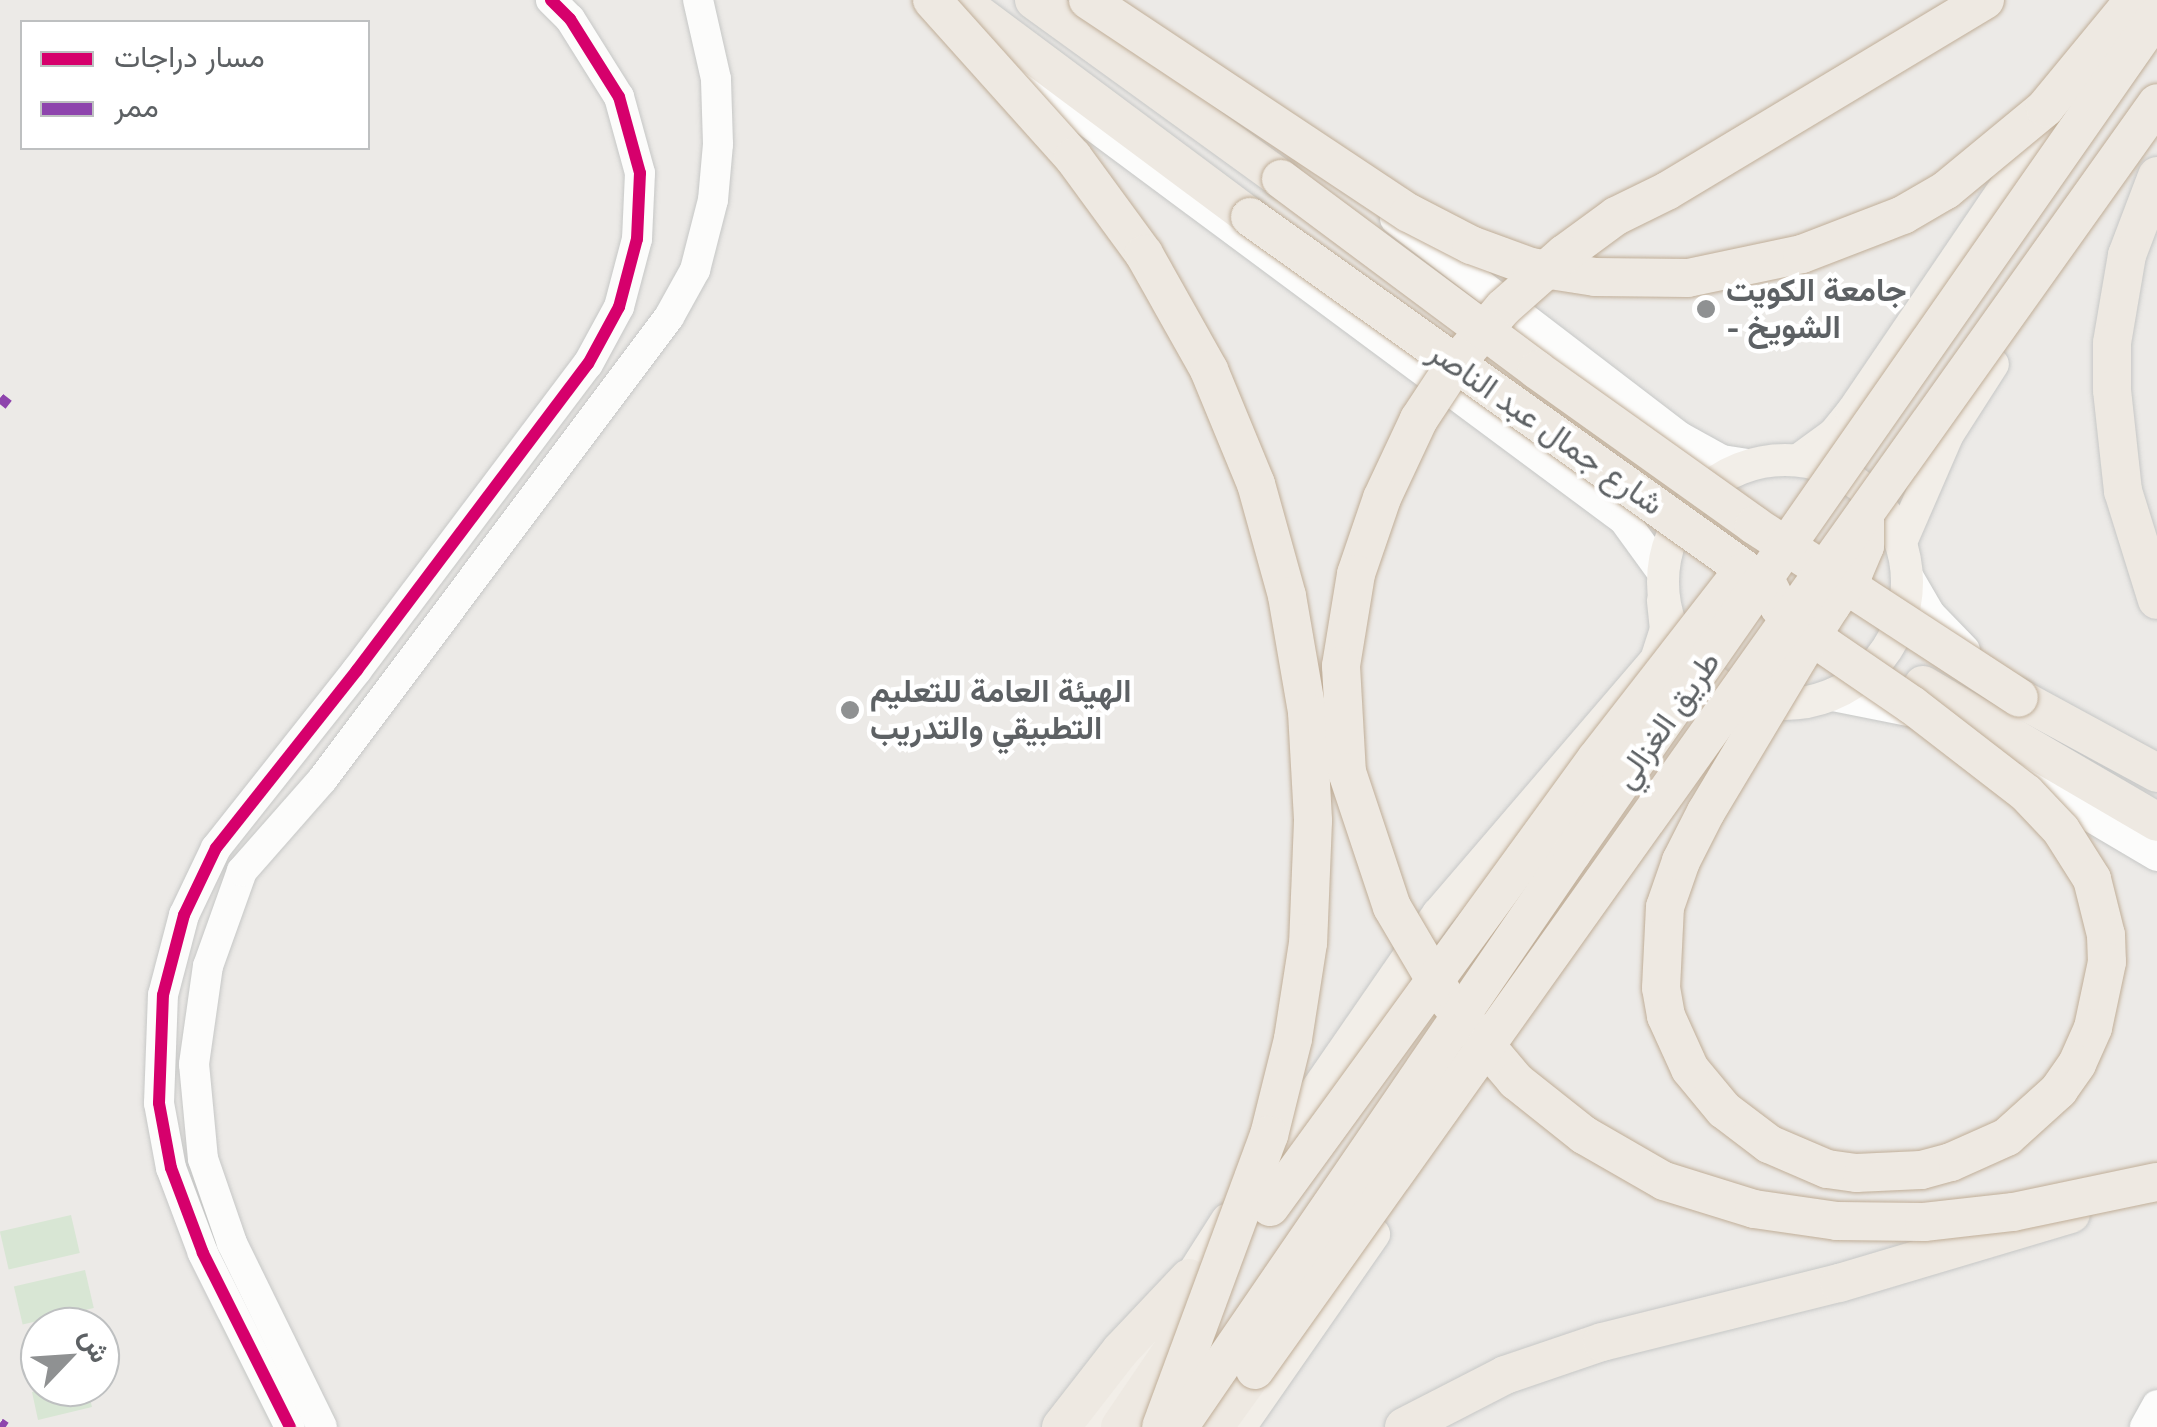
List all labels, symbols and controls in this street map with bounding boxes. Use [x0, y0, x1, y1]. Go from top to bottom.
legend [20, 20, 370, 150]
text: مسار دراجات [114, 37, 265, 76]
text: ممر [114, 87, 159, 126]
place label: جامعة الكويت - الشويخ [1726, 272, 1906, 347]
marker: جامعة الكويت - الشويخ [1695, 298, 1717, 320]
street label: شارع جمال عبد الناصر [1421, 333, 1671, 523]
street label: طريق الغزالي [1606, 644, 1728, 796]
place label: الهيئة العامة للتعليم التطبيقي والتدريب [870, 673, 1132, 748]
marker: الهيئة العامة للتعليم التطبيقي والتدريب [839, 699, 861, 721]
north arrow [20, 1307, 120, 1407]
text: ش [72, 1322, 119, 1368]

